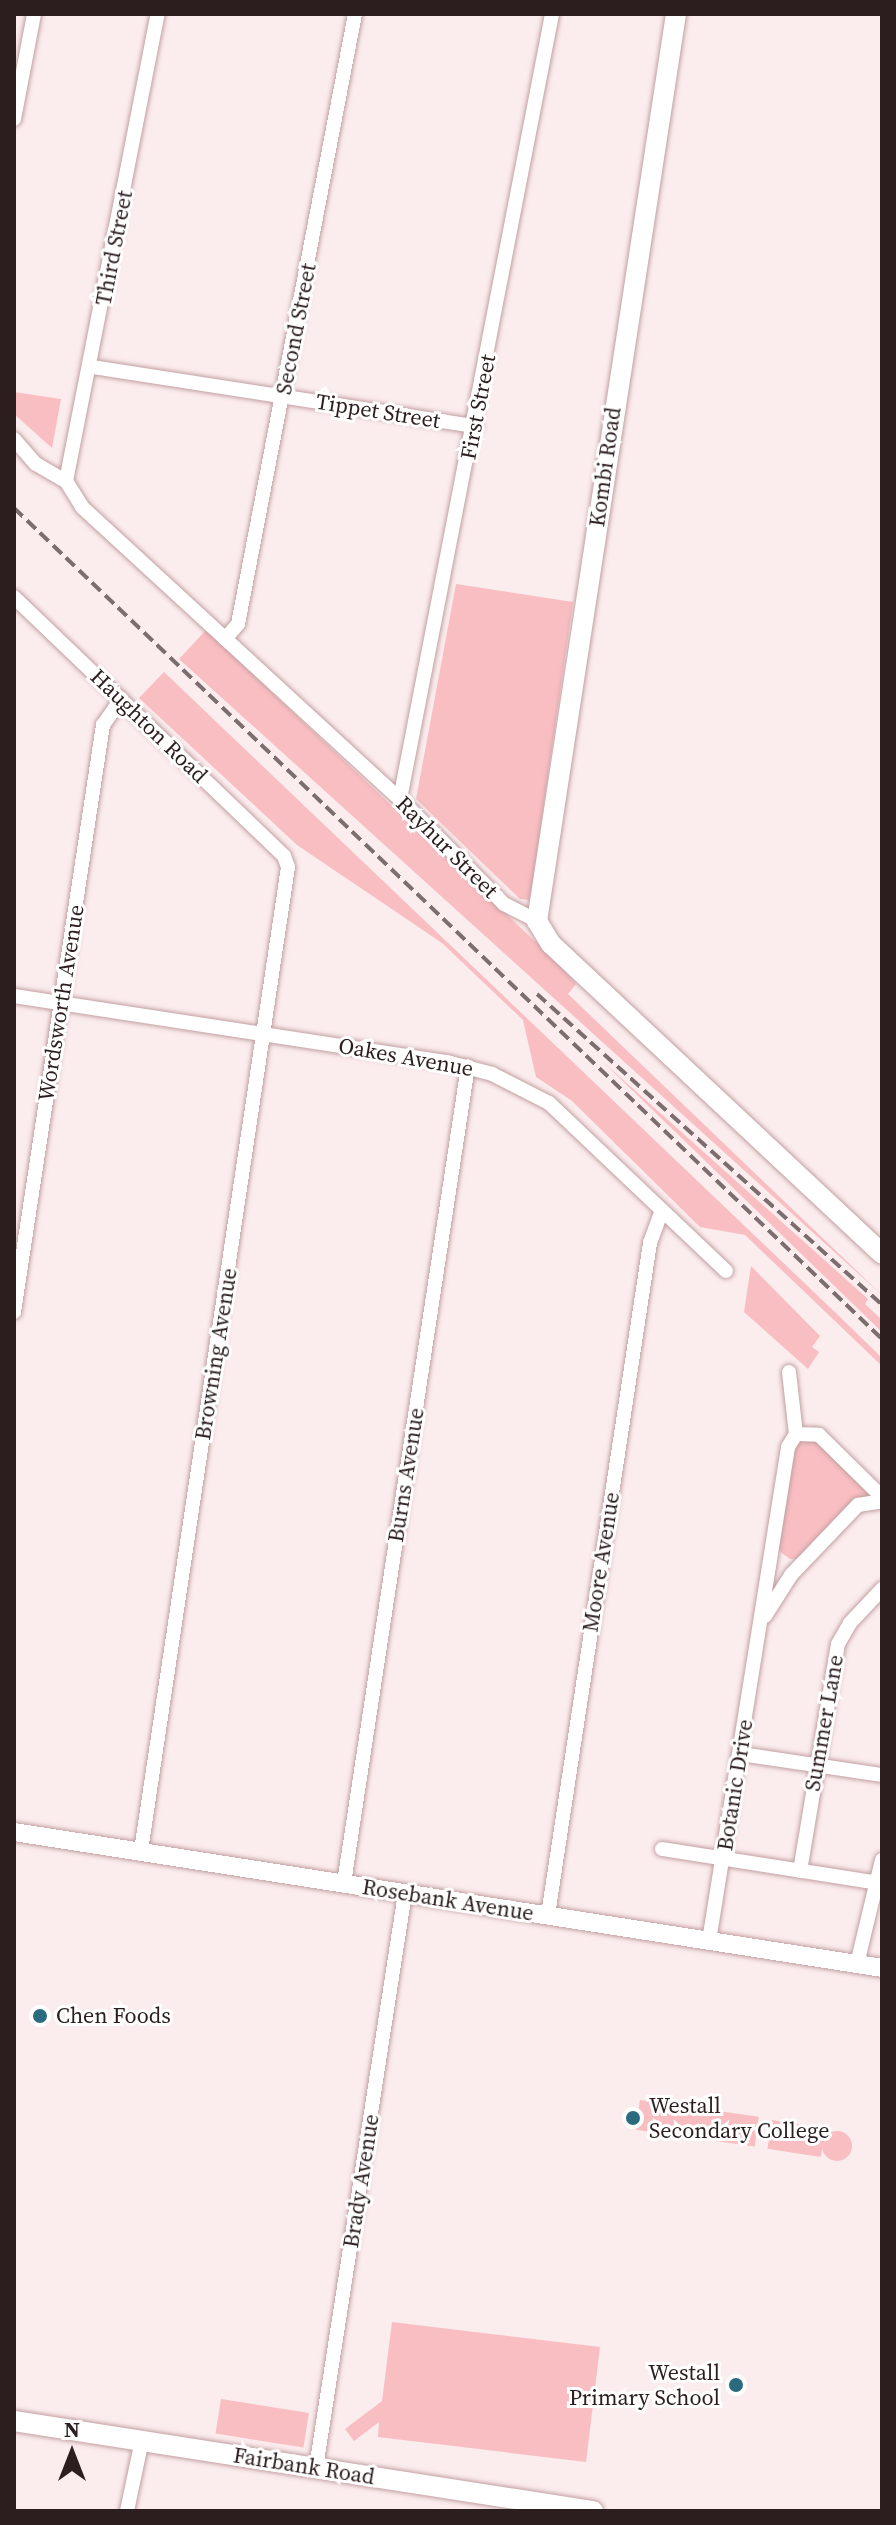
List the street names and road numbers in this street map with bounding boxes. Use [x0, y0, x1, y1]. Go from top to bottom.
street label: Third Street [90, 188, 138, 308]
street label: Second Street [270, 261, 322, 397]
street label: First Street [455, 352, 501, 462]
street label: Tippet Street [314, 388, 442, 434]
street label: Kombi Road [584, 406, 626, 528]
street label: Haughton Road [85, 664, 213, 788]
street label: Rayhur Street [391, 791, 503, 903]
street label: Wordsworth Avenue [32, 903, 90, 1103]
street label: Oakes Avenue [337, 1032, 475, 1082]
street label: Browning Avenue [189, 1266, 243, 1442]
street label: Burns Avenue [382, 1406, 430, 1544]
street label: Moore Avenue [577, 1490, 625, 1634]
street label: Summer Lane [799, 1653, 849, 1793]
street label: Botanic Drive [712, 1717, 758, 1853]
street label: Rosebank Avenue [360, 1873, 536, 1927]
street label: Brady Avenue [337, 2112, 385, 2250]
street label: Fairbank Road [231, 2442, 377, 2490]

